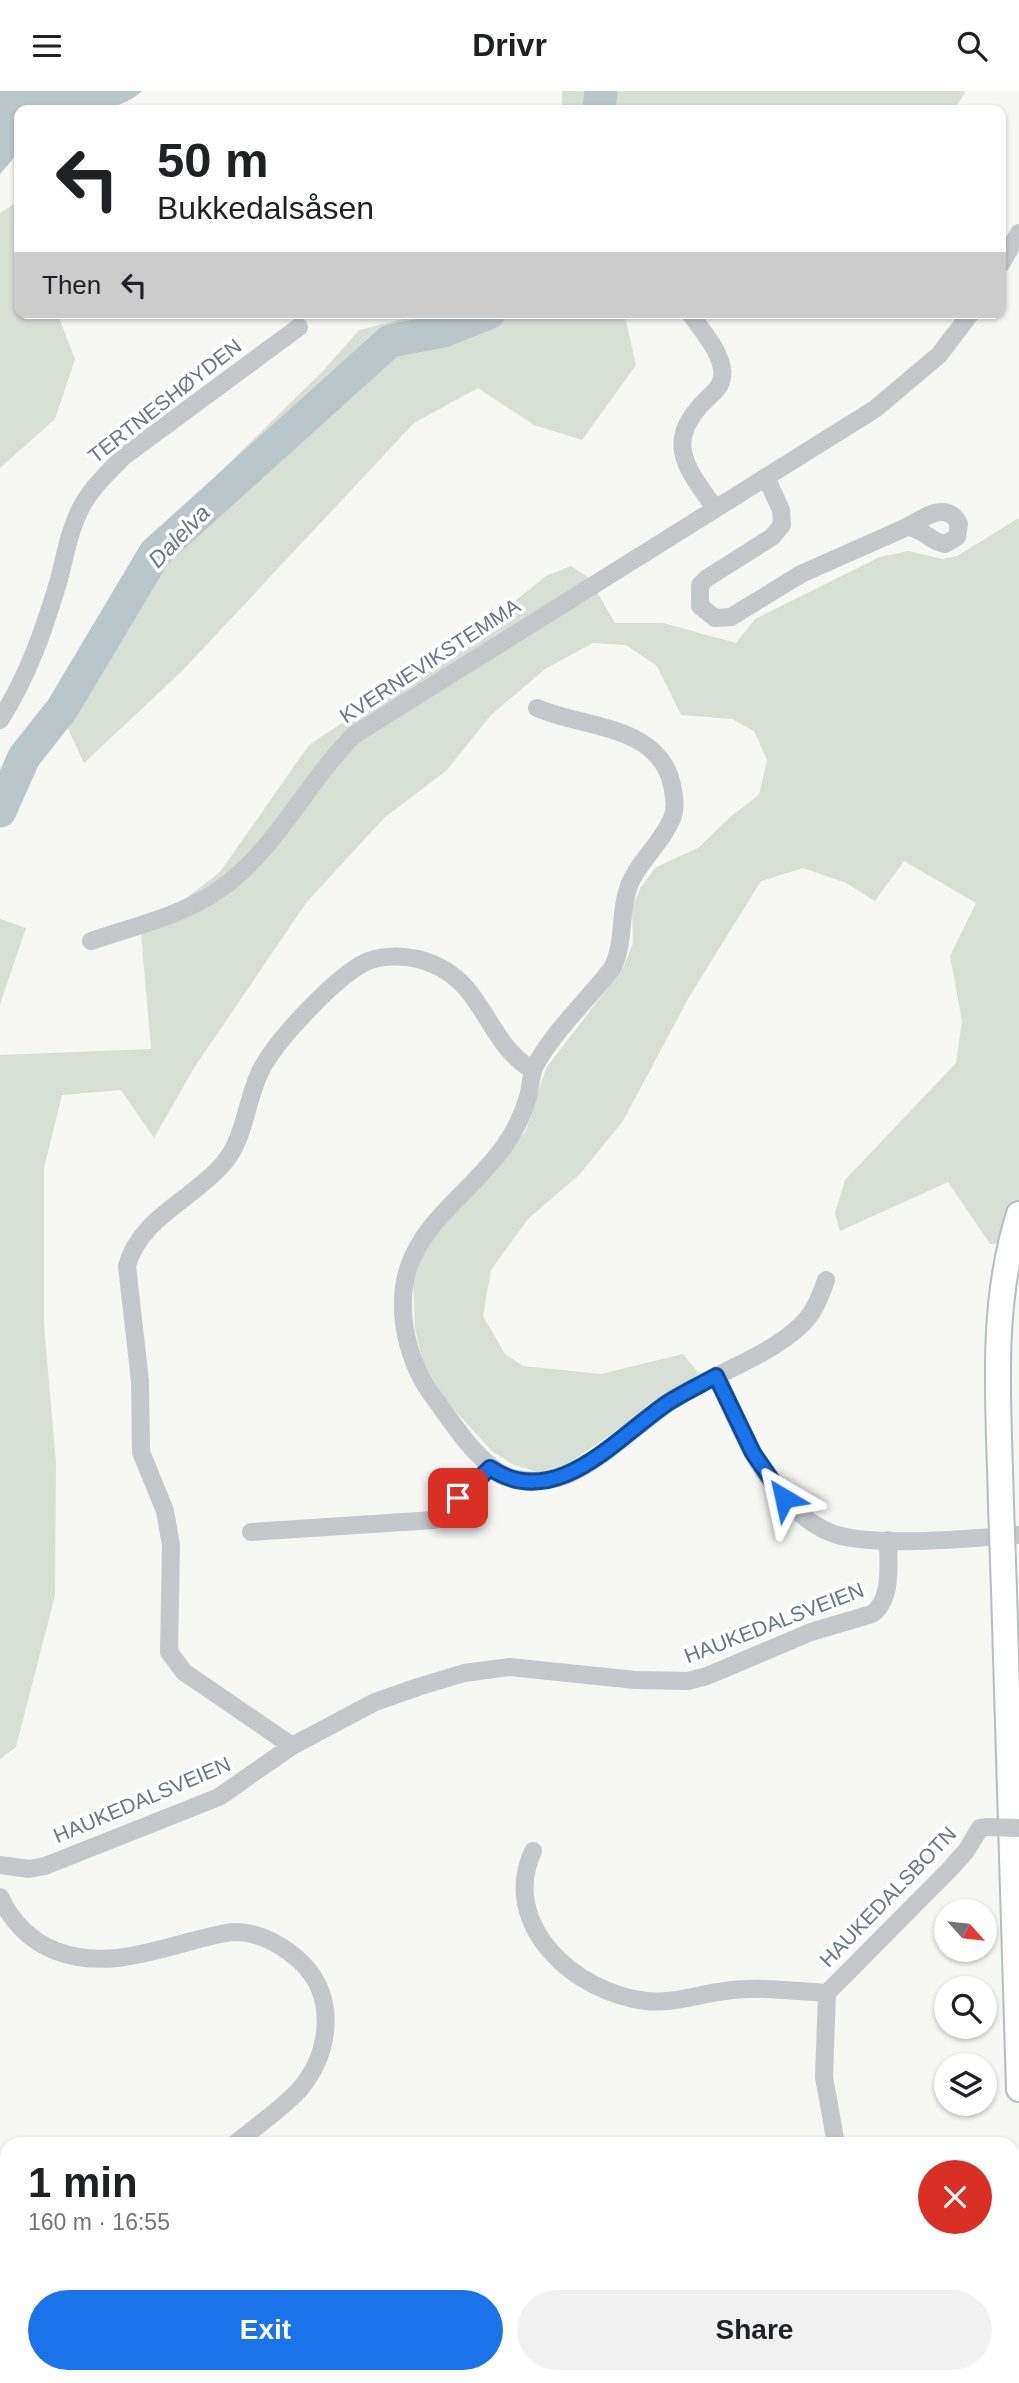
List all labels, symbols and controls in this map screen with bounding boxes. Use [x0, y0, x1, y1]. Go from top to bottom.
icon: menu [28, 27, 66, 65]
text: Drivr [472, 27, 547, 63]
icon: search [953, 27, 991, 65]
icon: left [42, 133, 133, 224]
text: 50 m [157, 133, 269, 187]
text: Bukkedalsåsen [157, 190, 374, 226]
icon: left [115, 266, 153, 304]
text: Then [42, 270, 101, 300]
street label: TERTNESHØYDEN [84, 334, 246, 467]
water label: Dalelva [143, 499, 215, 573]
street label: KVERNEVIKSTEMMA [335, 594, 524, 727]
position arrow [747, 1461, 821, 1535]
pin [428, 1468, 488, 1528]
icon: arrive [439, 1479, 477, 1517]
street label: HAUKEDALSVEIEN [681, 1578, 867, 1667]
street label: HAUKEDALSVEIEN [50, 1752, 234, 1847]
street label: HAUKEDALSBOTN [815, 1822, 960, 1971]
north arrow [934, 1899, 998, 1962]
map controls [934, 1899, 997, 2116]
button: search [934, 1976, 997, 2039]
button: layers [934, 2053, 997, 2116]
text: 1 min [28, 2159, 138, 2206]
button: close [918, 2160, 992, 2234]
text: 160 m · 16:55 [28, 2209, 170, 2235]
button: Exit [28, 2290, 503, 2370]
button: Share [517, 2290, 992, 2370]

